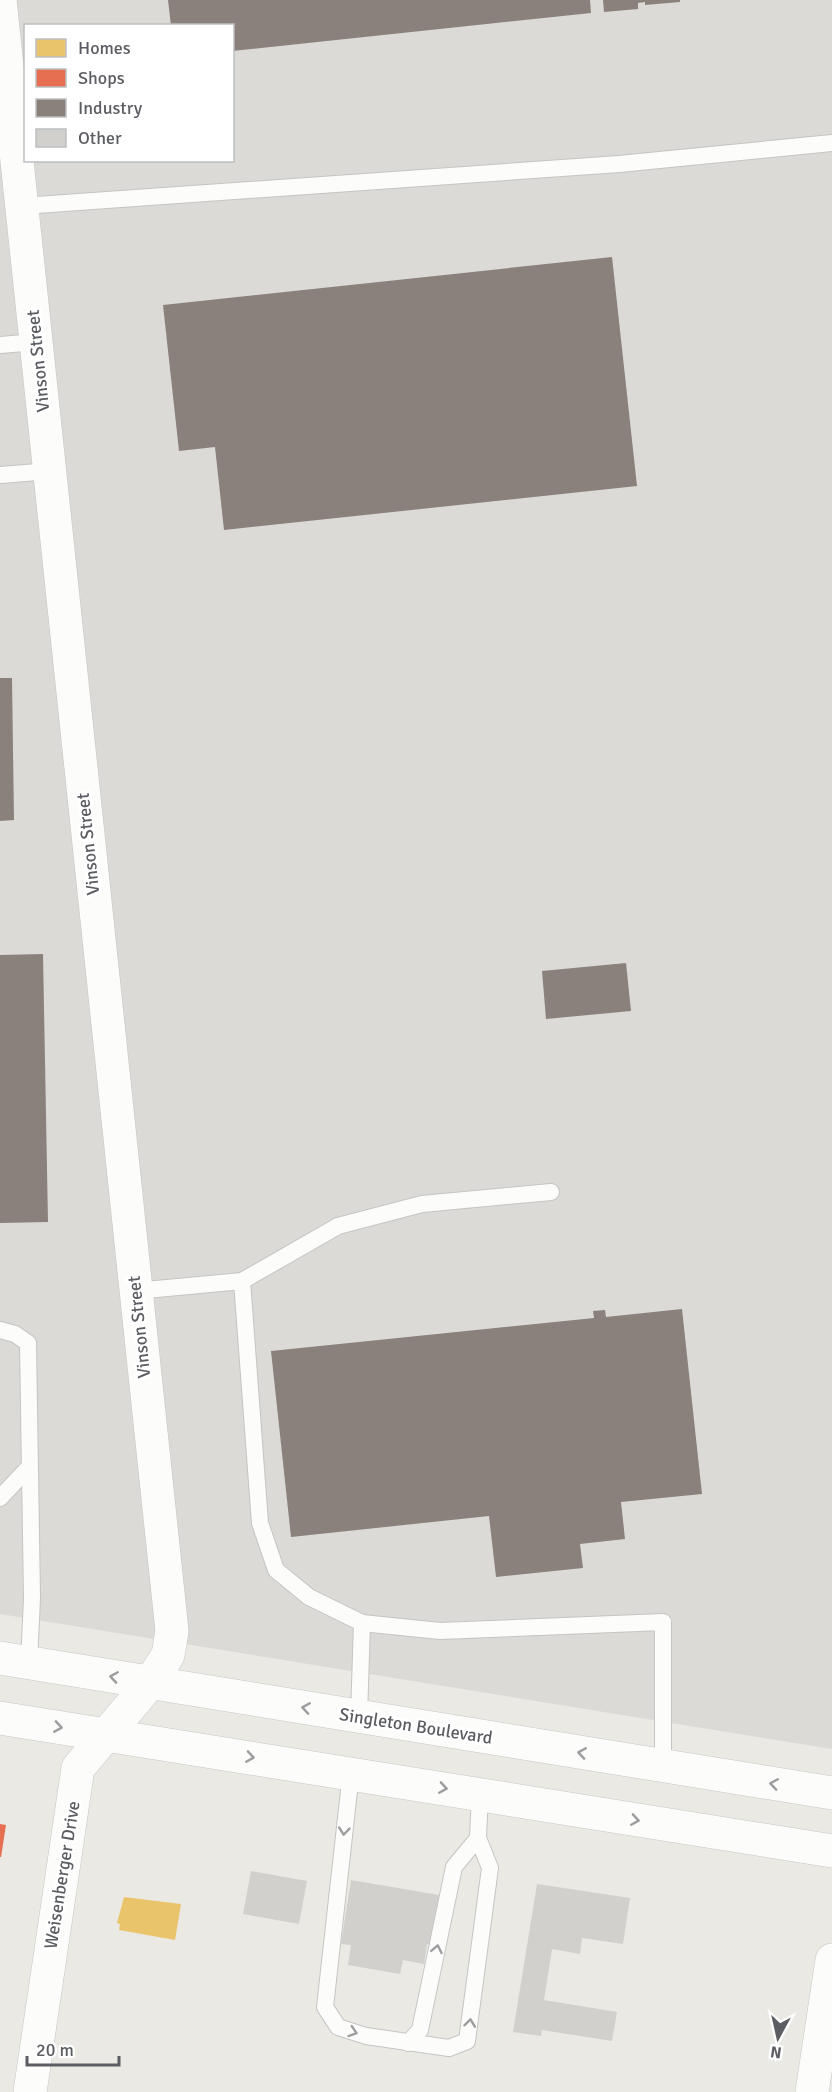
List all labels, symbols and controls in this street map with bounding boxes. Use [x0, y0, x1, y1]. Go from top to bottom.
legend [24, 24, 234, 162]
text: Homes [78, 37, 131, 59]
text: Shops [78, 67, 125, 89]
text: Industry [78, 97, 143, 119]
text: Other [78, 127, 122, 149]
street label: Vinson Street [22, 309, 54, 413]
street label: Vinson Street [72, 792, 104, 896]
street label: Vinson Street [123, 1275, 155, 1379]
one-way arrow [109, 1671, 119, 1684]
one-way arrow [302, 1702, 312, 1715]
street label: Singleton Boulevard [338, 1703, 494, 1749]
one-way arrow [52, 1720, 62, 1733]
one-way arrow [577, 1747, 586, 1759]
one-way arrow [246, 1751, 255, 1763]
one-way arrow [770, 1778, 779, 1790]
one-way arrow [438, 1782, 448, 1794]
street label: Weisenberger Drive [39, 1799, 85, 1951]
one-way arrow [631, 1813, 640, 1825]
one-way arrow [339, 1827, 351, 1836]
one-way arrow [430, 1944, 443, 1954]
north arrow [748, 2008, 808, 2068]
one-way arrow [463, 2018, 475, 2027]
one-way arrow [347, 2025, 358, 2037]
scale bar [27, 2029, 118, 2067]
text: 20 m [36, 2039, 74, 2061]
text: N [769, 2041, 783, 2063]

